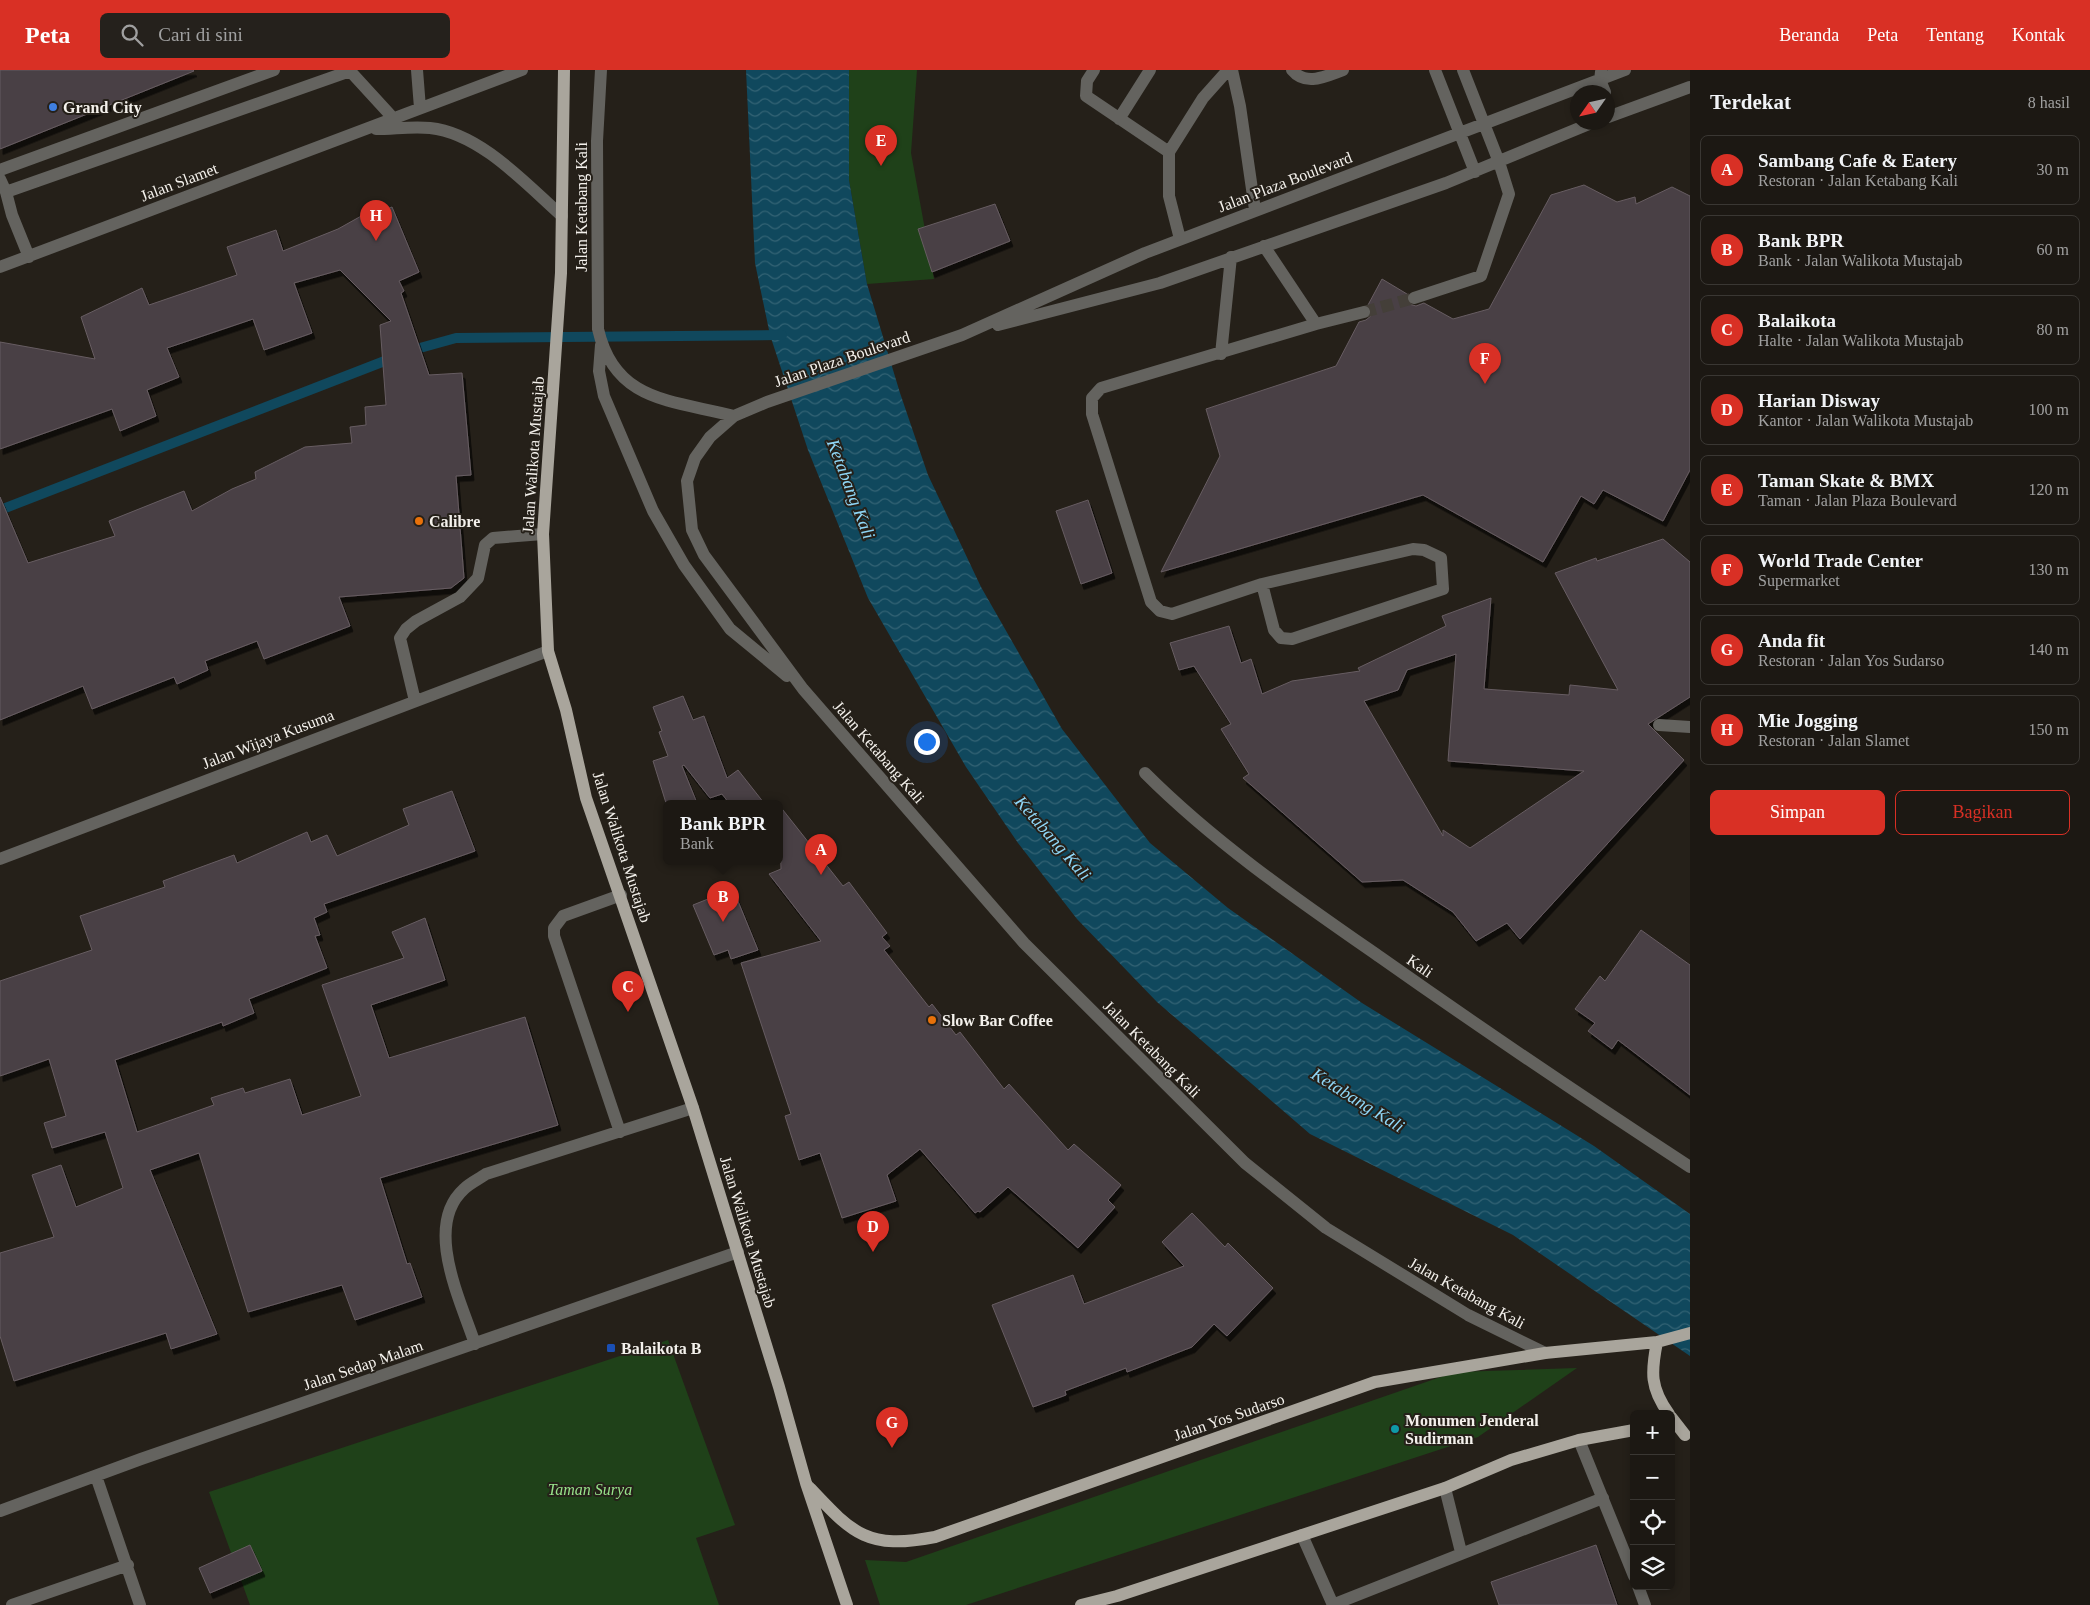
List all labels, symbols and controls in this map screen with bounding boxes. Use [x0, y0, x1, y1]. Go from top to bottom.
search box [100, 13, 450, 58]
icon: search [118, 21, 146, 49]
text: Peta [25, 22, 70, 48]
text: Cari di sini [158, 24, 243, 45]
text: Beranda [1779, 25, 1839, 45]
text: Peta [1867, 25, 1898, 45]
text: Tentang [1926, 25, 1984, 45]
text: Kontak [2012, 25, 2065, 45]
north arrow [1570, 85, 1615, 130]
text: Terdekat [1710, 90, 1791, 114]
text: 8 hasil [2028, 94, 2070, 111]
place label: Grand City [63, 99, 142, 117]
marker: Grand City [47, 101, 59, 113]
pin: E [865, 125, 897, 166]
street label: Jalan Ketabang Kali [573, 142, 591, 272]
street label: Jalan Plaza Boulevard [1216, 149, 1354, 215]
text: Sambang Cafe & Eatery [1758, 150, 1957, 171]
street label: Jalan Slamet [138, 159, 221, 205]
text: A [1721, 161, 1733, 178]
text: 30 m [2037, 161, 2069, 178]
text: Restoran · Jalan Ketabang Kali [1758, 172, 1958, 189]
pin: H [360, 200, 392, 241]
text: Bank BPR [1758, 230, 1844, 251]
text: B [1722, 241, 1732, 258]
text: 60 m [2037, 241, 2069, 258]
text: Bank · Jalan Walikota Mustajab [1758, 252, 1963, 269]
text: Balaikota [1758, 310, 1836, 331]
text: C [1721, 321, 1733, 338]
text: 80 m [2037, 321, 2069, 338]
street label: Jalan Plaza Boulevard [772, 328, 912, 390]
text: Halte · Jalan Walikota Mustajab [1758, 332, 1963, 349]
pin: F [1469, 343, 1501, 384]
street label: Jalan Walikota Mustajab [519, 376, 548, 534]
text: Harian Disway [1758, 390, 1880, 411]
text: D [1721, 401, 1733, 418]
text: 100 m [2029, 401, 2069, 418]
text: Kantor · Jalan Walikota Mustajab [1758, 412, 1973, 429]
water label: Ketabang Kali [822, 435, 879, 542]
text: Taman Skate & BMX [1758, 470, 1934, 491]
text: E [1722, 481, 1732, 498]
text: 120 m [2029, 481, 2069, 498]
text: Taman · Jalan Plaza Boulevard [1758, 492, 1957, 509]
place label: Calibre [429, 513, 480, 530]
marker: Calibre [413, 515, 425, 527]
text: World Trade Center [1758, 550, 1923, 571]
text: F [1722, 561, 1732, 578]
text: 130 m [2029, 561, 2069, 578]
text: Supermarket [1758, 572, 1840, 589]
text: Anda fit [1758, 630, 1825, 651]
text: G [1721, 641, 1733, 658]
text: 140 m [2029, 641, 2069, 658]
text: Restoran · Jalan Yos Sudarso [1758, 652, 1944, 669]
street label: Jalan Ketabang Kali [829, 697, 928, 808]
street label: Jalan Wijaya Kusuma [200, 706, 337, 773]
text: Mie Jogging [1758, 710, 1858, 731]
text: H [1721, 721, 1733, 738]
text: 150 m [2029, 721, 2069, 738]
your location [914, 729, 940, 755]
text: Restoran · Jalan Slamet [1758, 732, 1910, 749]
street label: Jalan Walikota Mustajab [589, 769, 654, 925]
button: Simpan [1710, 790, 1885, 835]
button: Bagikan [1895, 790, 2070, 835]
water label: Ketabang Kali [1010, 791, 1095, 884]
popup [663, 800, 783, 865]
text: Bank BPR [680, 813, 766, 834]
pin: A [805, 834, 837, 875]
text: Bank [680, 835, 714, 852]
pin: B [707, 881, 739, 922]
street label: Kali [1404, 951, 1437, 981]
pin: C [612, 971, 644, 1012]
street label: Jalan Ketabang Kali [1099, 997, 1204, 1102]
place label: Slow Bar Coffee [942, 1012, 1053, 1029]
marker: Slow Bar Coffee [926, 1014, 938, 1026]
water label: Ketabang Kali [1307, 1063, 1408, 1136]
street label: Jalan Walikota Mustajab [716, 1154, 779, 1310]
pin: D [857, 1211, 889, 1252]
street label: Jalan Ketabang Kali [1406, 1254, 1528, 1333]
street label: Jalan Sedap Malam [301, 1336, 426, 1394]
place label: Balaikota B [621, 1340, 702, 1357]
marker: Balaikota B [605, 1342, 617, 1354]
street label: Jalan Yos Sudarso [1171, 1390, 1287, 1444]
pin: G [876, 1407, 908, 1448]
map controls [1630, 1410, 1675, 1590]
button: + [1630, 1410, 1675, 1455]
place label: Monumen Jenderal Sudirman [1405, 1412, 1539, 1447]
marker: Monumen Jenderal Sudirman [1389, 1423, 1401, 1435]
button: − [1630, 1455, 1675, 1500]
park label: Taman Surya [548, 1481, 632, 1499]
button: locate [1630, 1500, 1675, 1545]
button: layers [1630, 1545, 1675, 1590]

